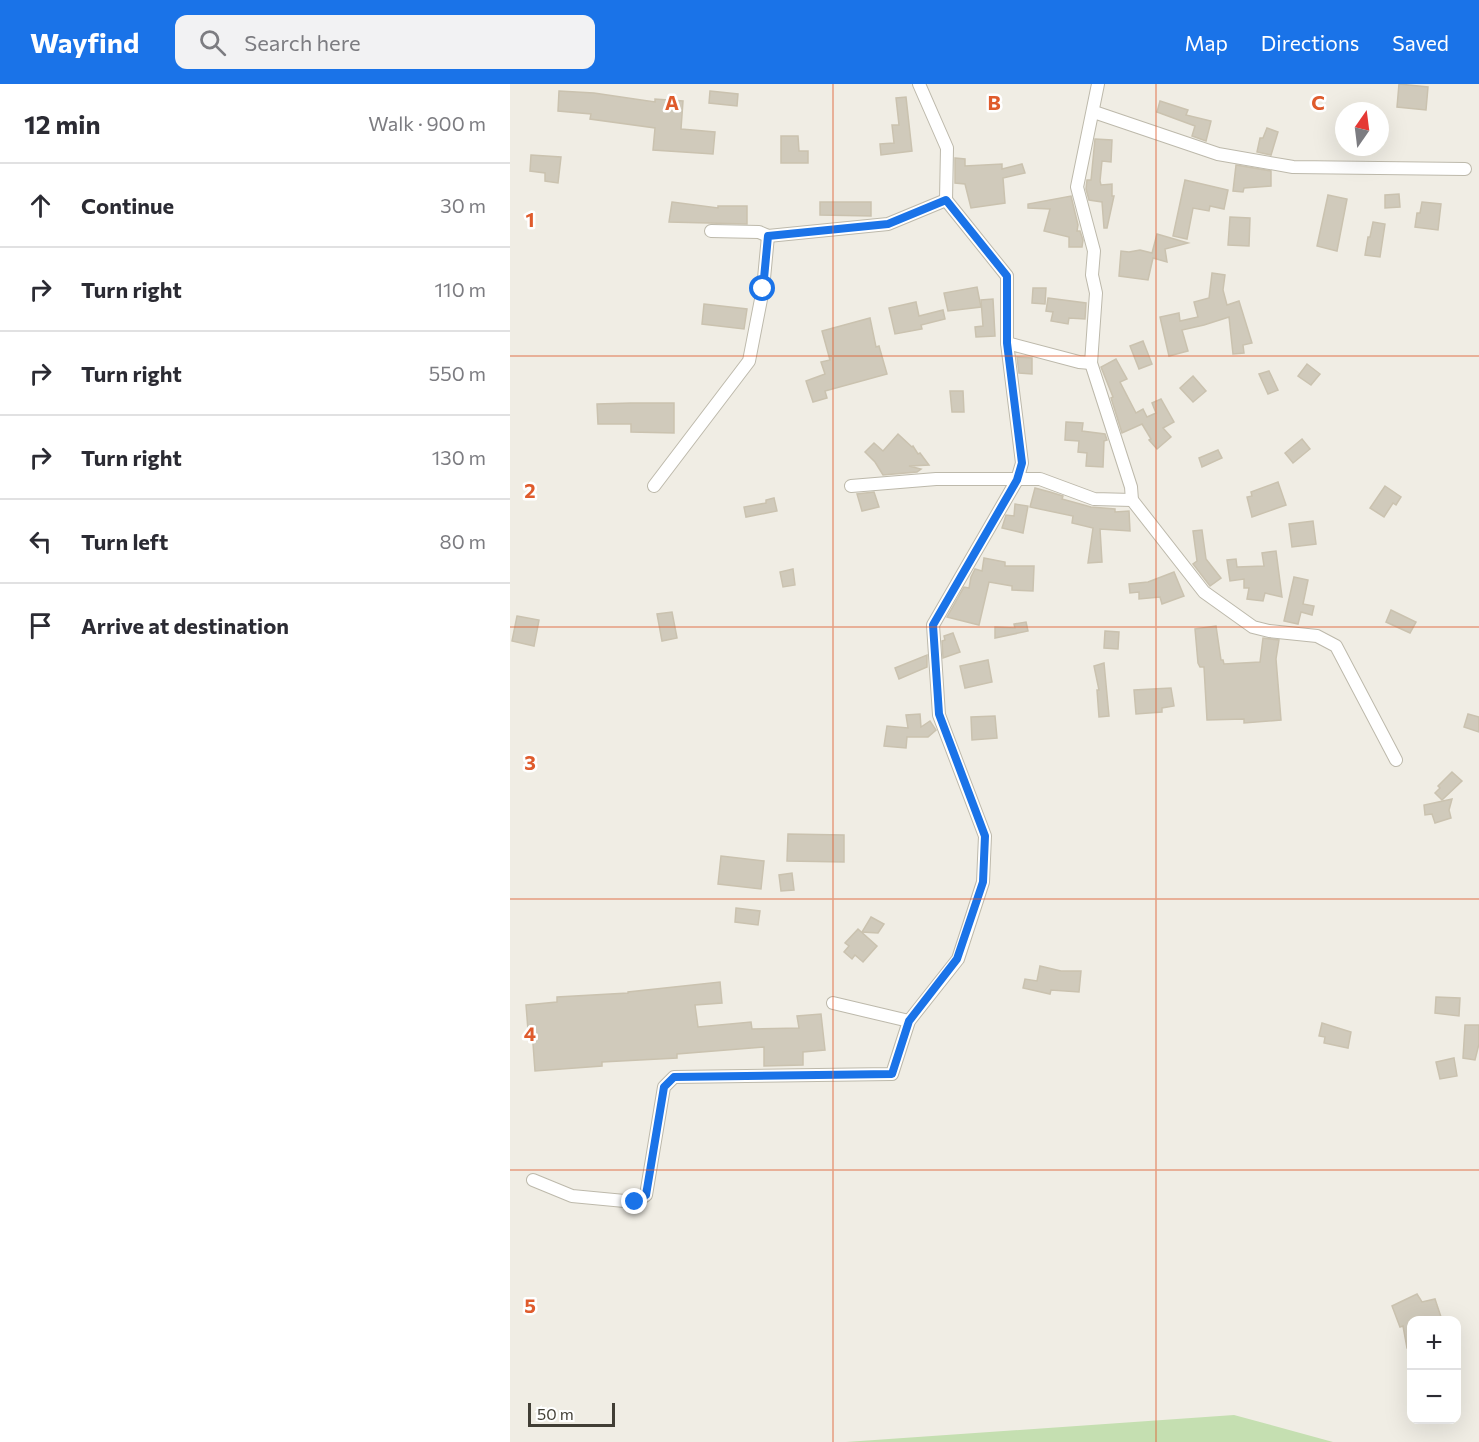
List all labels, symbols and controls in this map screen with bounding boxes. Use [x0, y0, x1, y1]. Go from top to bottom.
search box [175, 15, 595, 69]
text: Wayfind [30, 25, 139, 59]
icon: search [196, 26, 229, 59]
text: Search here [244, 29, 361, 56]
text: Map [1185, 30, 1228, 55]
text: Directions [1261, 30, 1359, 55]
text: Saved [1392, 30, 1449, 55]
text: A [665, 90, 679, 114]
text: B [987, 90, 1001, 114]
text: C [1311, 90, 1325, 114]
north arrow [1335, 102, 1389, 156]
text: 12 min [24, 108, 101, 139]
text: Walk · 900 m [368, 111, 486, 135]
icon: ahead [24, 189, 57, 222]
text: Continue [81, 192, 174, 219]
text: 30 m [440, 193, 486, 217]
text: 1 [525, 207, 535, 231]
icon: right [24, 273, 57, 306]
route start [749, 275, 775, 301]
text: Turn right [81, 276, 182, 303]
text: 110 m [435, 277, 486, 301]
icon: right [24, 357, 57, 390]
text: Turn right [81, 360, 182, 387]
text: 550 m [429, 361, 486, 385]
icon: right [24, 441, 57, 474]
text: Turn right [81, 444, 182, 471]
text: 130 m [432, 445, 486, 469]
text: 2 [524, 478, 536, 502]
icon: left [24, 525, 57, 558]
text: Turn left [81, 528, 168, 555]
text: 80 m [440, 529, 486, 553]
icon: arrive [24, 609, 57, 642]
text: Arrive at destination [81, 612, 289, 639]
text: 3 [524, 750, 536, 774]
text: 4 [524, 1021, 536, 1045]
route end [621, 1188, 647, 1214]
text: 5 [524, 1293, 536, 1317]
map controls [1407, 1316, 1461, 1424]
button: + [1407, 1316, 1461, 1370]
button: − [1407, 1370, 1461, 1424]
scale bar [528, 1400, 615, 1428]
text: 50 m [537, 1404, 574, 1423]

